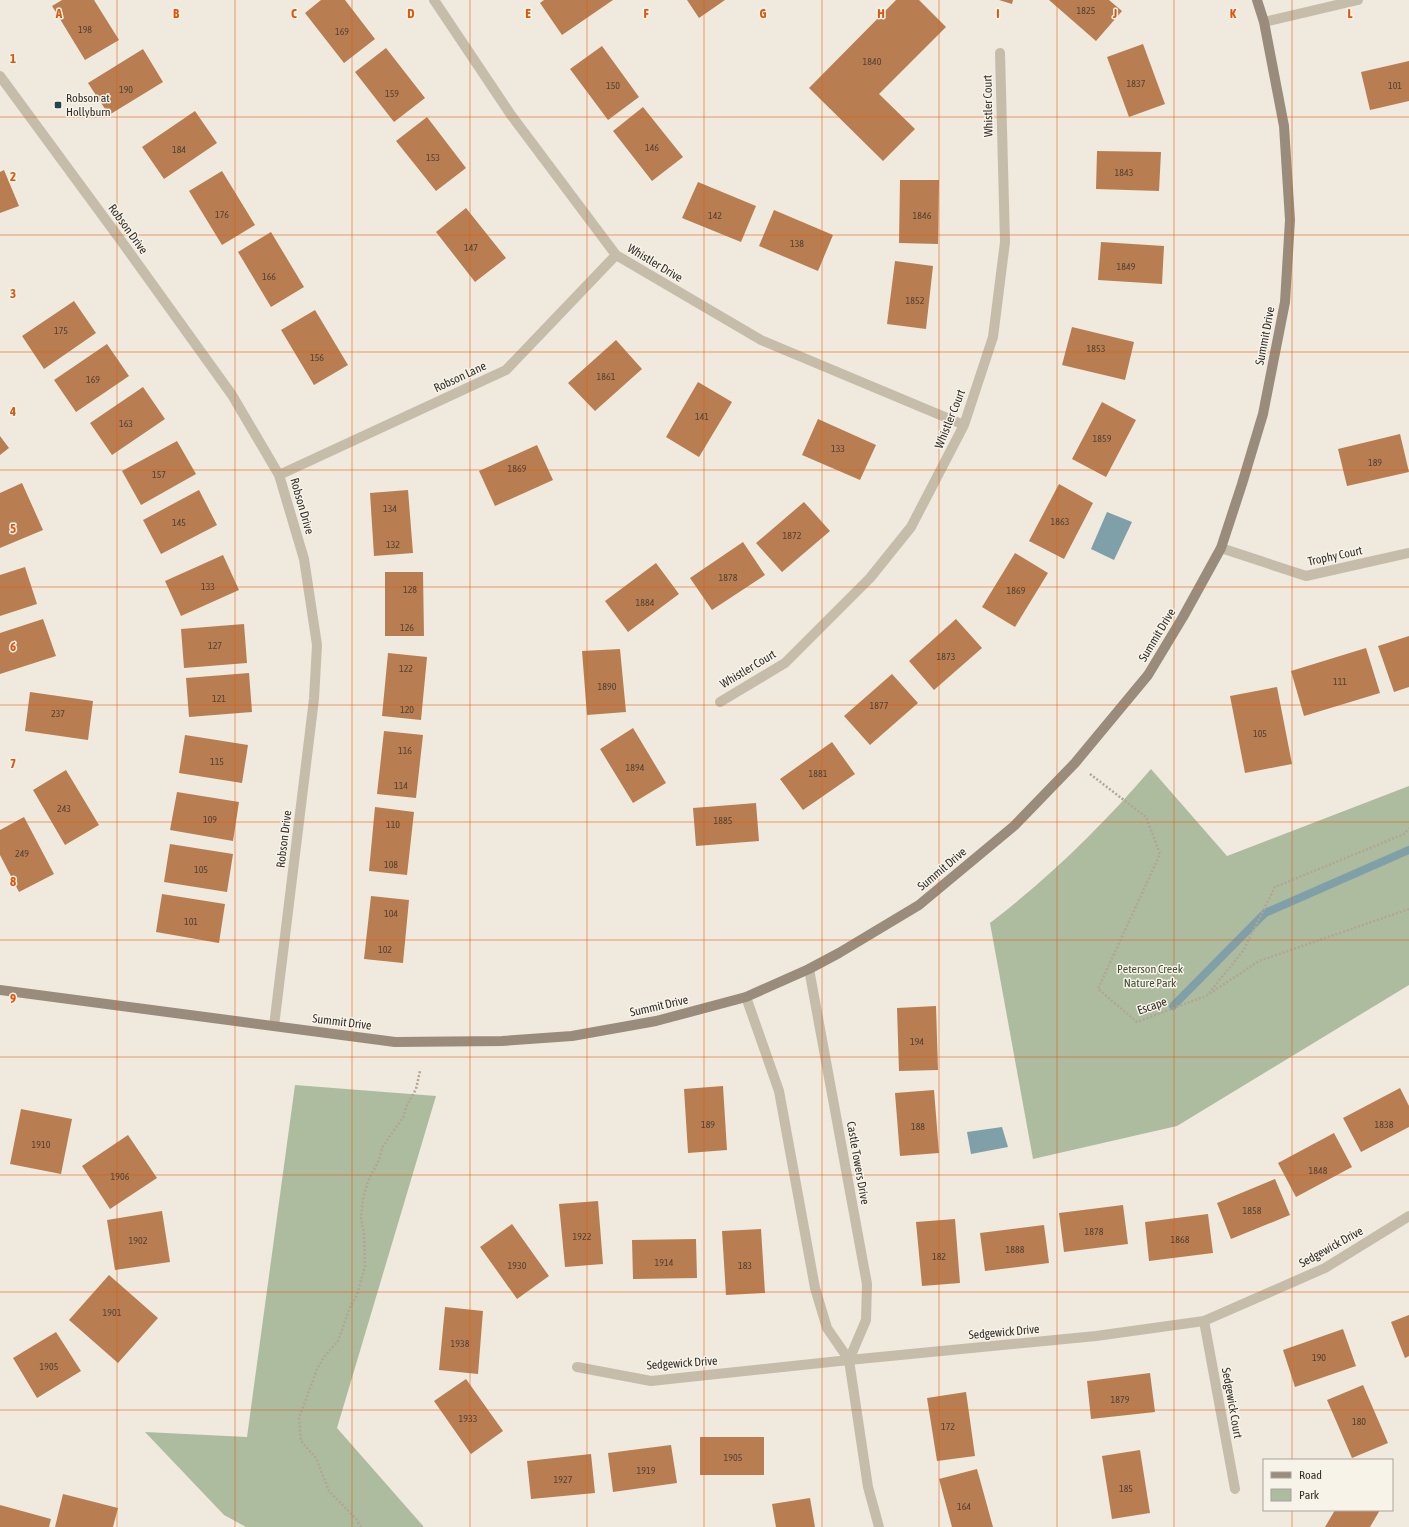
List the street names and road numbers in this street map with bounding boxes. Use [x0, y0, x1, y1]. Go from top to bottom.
street label: Whistler Court [980, 74, 996, 137]
street label: Robson Drive [105, 201, 151, 257]
street label: Whistler Drive [625, 241, 685, 285]
street label: Summit Drive [1252, 306, 1278, 366]
street label: Robson Lane [432, 359, 488, 395]
street label: Whistler Court [932, 387, 968, 451]
street label: Robson Drive [287, 476, 317, 536]
street label: Trophy Court [1306, 543, 1364, 569]
street label: Summit Drive [1136, 606, 1178, 664]
street label: Whistler Court [718, 647, 779, 691]
street label: Robson Drive [274, 809, 294, 869]
street label: Summit Drive [915, 845, 969, 893]
street label: Summit Drive [629, 993, 689, 1019]
street label: Escape [1135, 994, 1169, 1018]
street label: Summit Drive [312, 1011, 372, 1033]
street label: Castle Towers Drive [844, 1120, 872, 1206]
street label: Sedgewick Drive [1297, 1224, 1365, 1270]
street label: Sedgewick Drive [968, 1322, 1040, 1342]
street label: Sedgewick Drive [646, 1354, 718, 1372]
street label: Sedgewick Court [1219, 1367, 1245, 1440]

